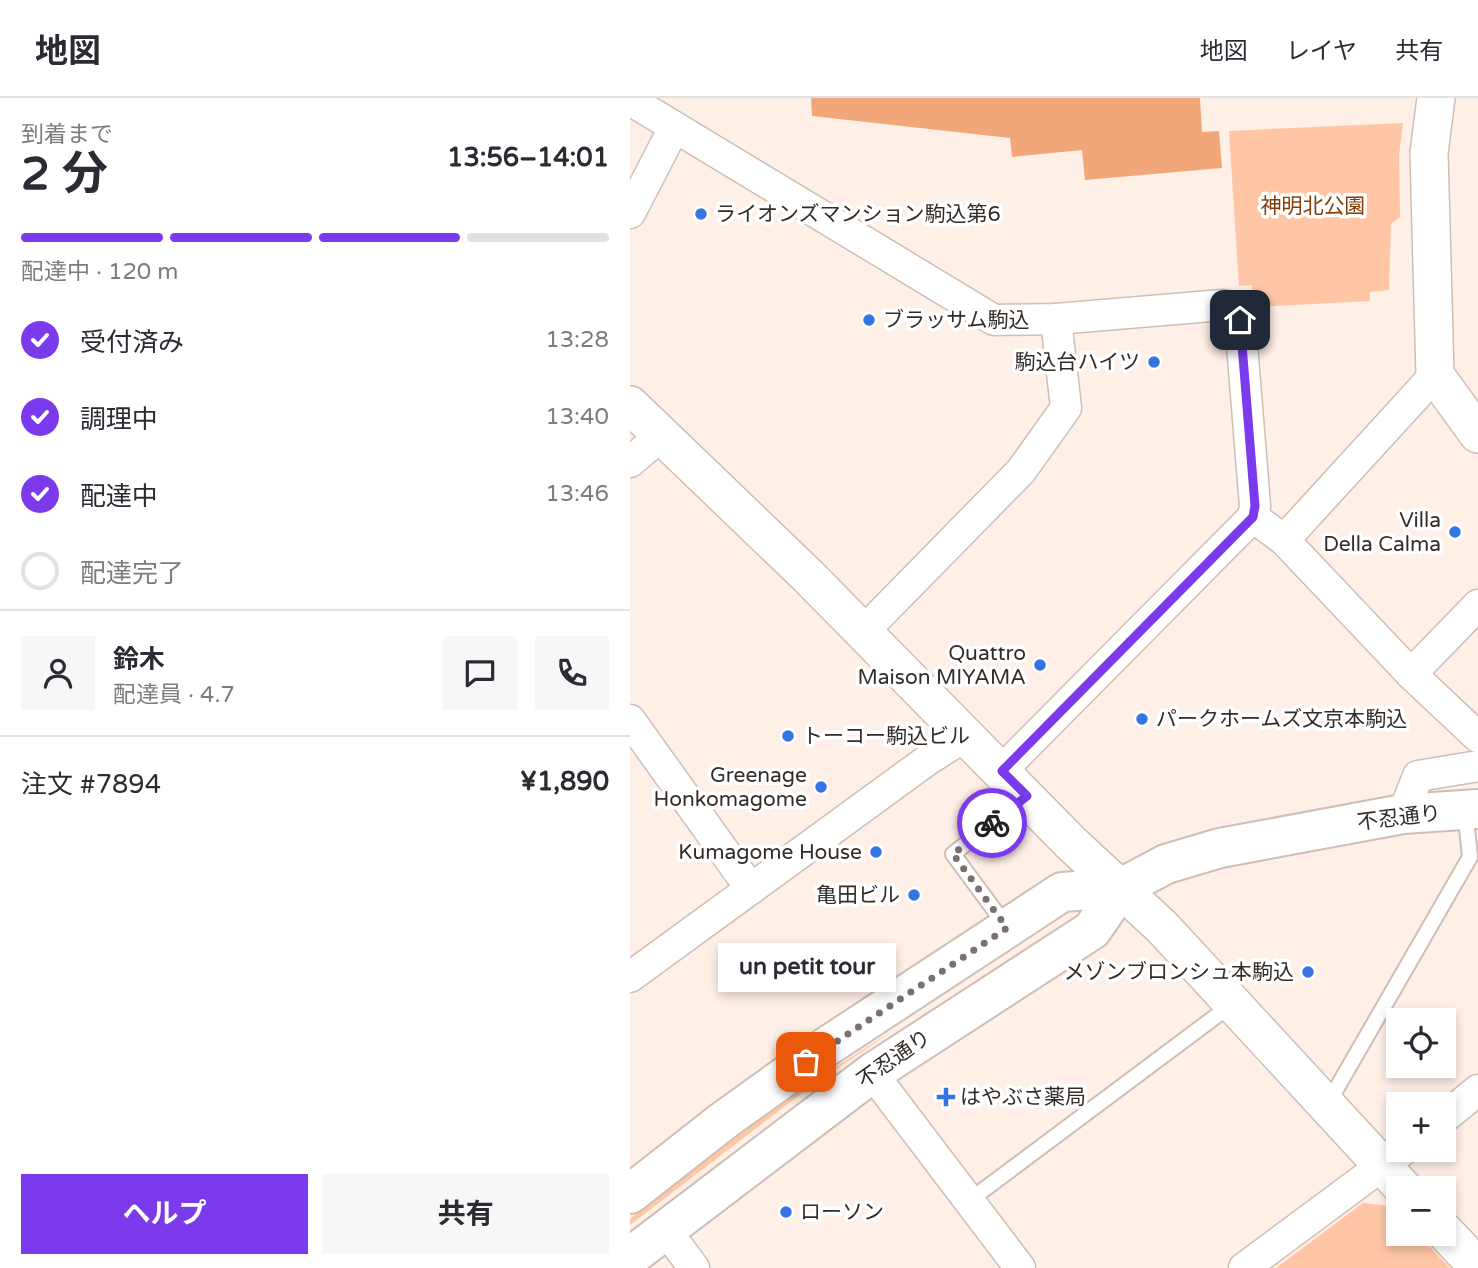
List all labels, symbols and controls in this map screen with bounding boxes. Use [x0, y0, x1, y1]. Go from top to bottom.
text: 地図 [35, 32, 101, 71]
text: 地図 [1200, 37, 1248, 66]
text: レイヤ [1286, 37, 1357, 66]
text: 共有 [1395, 37, 1443, 66]
text: 到着まで [21, 121, 113, 149]
text: 13:56–14:01 [447, 142, 609, 173]
text: 2 分 [21, 147, 108, 202]
park label: 神明北公園 [1261, 194, 1366, 219]
place label: ライオンズマンション駒込第6 [715, 202, 1001, 227]
marker: ライオンズマンション駒込第6 [693, 206, 709, 222]
text: 配達中 · 120 m [21, 258, 178, 286]
pin [1210, 290, 1270, 350]
icon: home [1221, 301, 1259, 339]
place label: ブラッサム駒込 [883, 308, 1030, 333]
marker: ブラッサム駒込 [861, 312, 877, 328]
icon: check [21, 321, 59, 359]
text: 13:28 [545, 326, 609, 354]
text: 受付済み [80, 327, 184, 358]
place label: 駒込台ハイツ [1014, 350, 1140, 375]
marker: 駒込台ハイツ [1146, 354, 1162, 370]
icon: check [21, 398, 59, 436]
text: 13:40 [545, 403, 609, 431]
text: 調理中 [80, 404, 158, 435]
icon: check [21, 475, 59, 513]
text: 13:46 [545, 480, 609, 508]
text: 配達中 [80, 481, 158, 512]
place label: Villa Della Calma [1323, 508, 1441, 557]
marker: Villa Della Calma [1447, 524, 1463, 540]
text: 配達完了 [80, 558, 184, 589]
button: person [21, 636, 95, 710]
button: chat [443, 636, 517, 710]
button: phone [535, 636, 609, 710]
place label: Quattro Maison MIYAMA [858, 641, 1026, 690]
text: 鈴木 [113, 644, 165, 675]
marker: Quattro Maison MIYAMA [1032, 657, 1048, 673]
text: 配達員 · 4.7 [113, 681, 235, 709]
place label: パークホームズ文京本駒込 [1156, 707, 1407, 732]
marker: パークホームズ文京本駒込 [1134, 711, 1150, 727]
place label: トーコー駒込ビル [802, 724, 970, 749]
marker: トーコー駒込ビル [780, 728, 796, 744]
place label: Greenage Honkomagome [654, 763, 807, 812]
text: ¥1,890 [520, 766, 609, 797]
text: 注文 #7894 [21, 769, 161, 800]
marker: Greenage Honkomagome [813, 779, 829, 795]
courier [957, 788, 1027, 858]
street label: 不忍通り [1356, 800, 1442, 836]
icon: bike [973, 804, 1011, 842]
place label: Kumagome House [678, 840, 862, 865]
marker: Kumagome House [868, 844, 884, 860]
place label: 亀田ビル [816, 883, 900, 908]
marker: 亀田ビル [906, 887, 922, 903]
callout: un petit tour [717, 943, 895, 992]
text: un petit tour [739, 953, 875, 981]
place label: メゾンブロンシュ本駒込 [1064, 960, 1294, 985]
marker: メゾンブロンシュ本駒込 [1300, 964, 1316, 980]
map controls [1386, 1008, 1456, 1246]
button: locate [1386, 1008, 1456, 1078]
street label: 不忍通り [852, 1025, 936, 1093]
pin [776, 1032, 836, 1092]
icon: bag [787, 1043, 825, 1081]
place label: はやぶさ薬局 [960, 1085, 1086, 1110]
marker: はやぶさ薬局 [938, 1089, 954, 1105]
button: + [1386, 1092, 1456, 1162]
button: ヘルプ [21, 1174, 308, 1254]
button: 共有 [322, 1174, 609, 1254]
button: − [1386, 1176, 1456, 1246]
place label: ローソン [800, 1200, 884, 1225]
marker: ローソン [778, 1204, 794, 1220]

